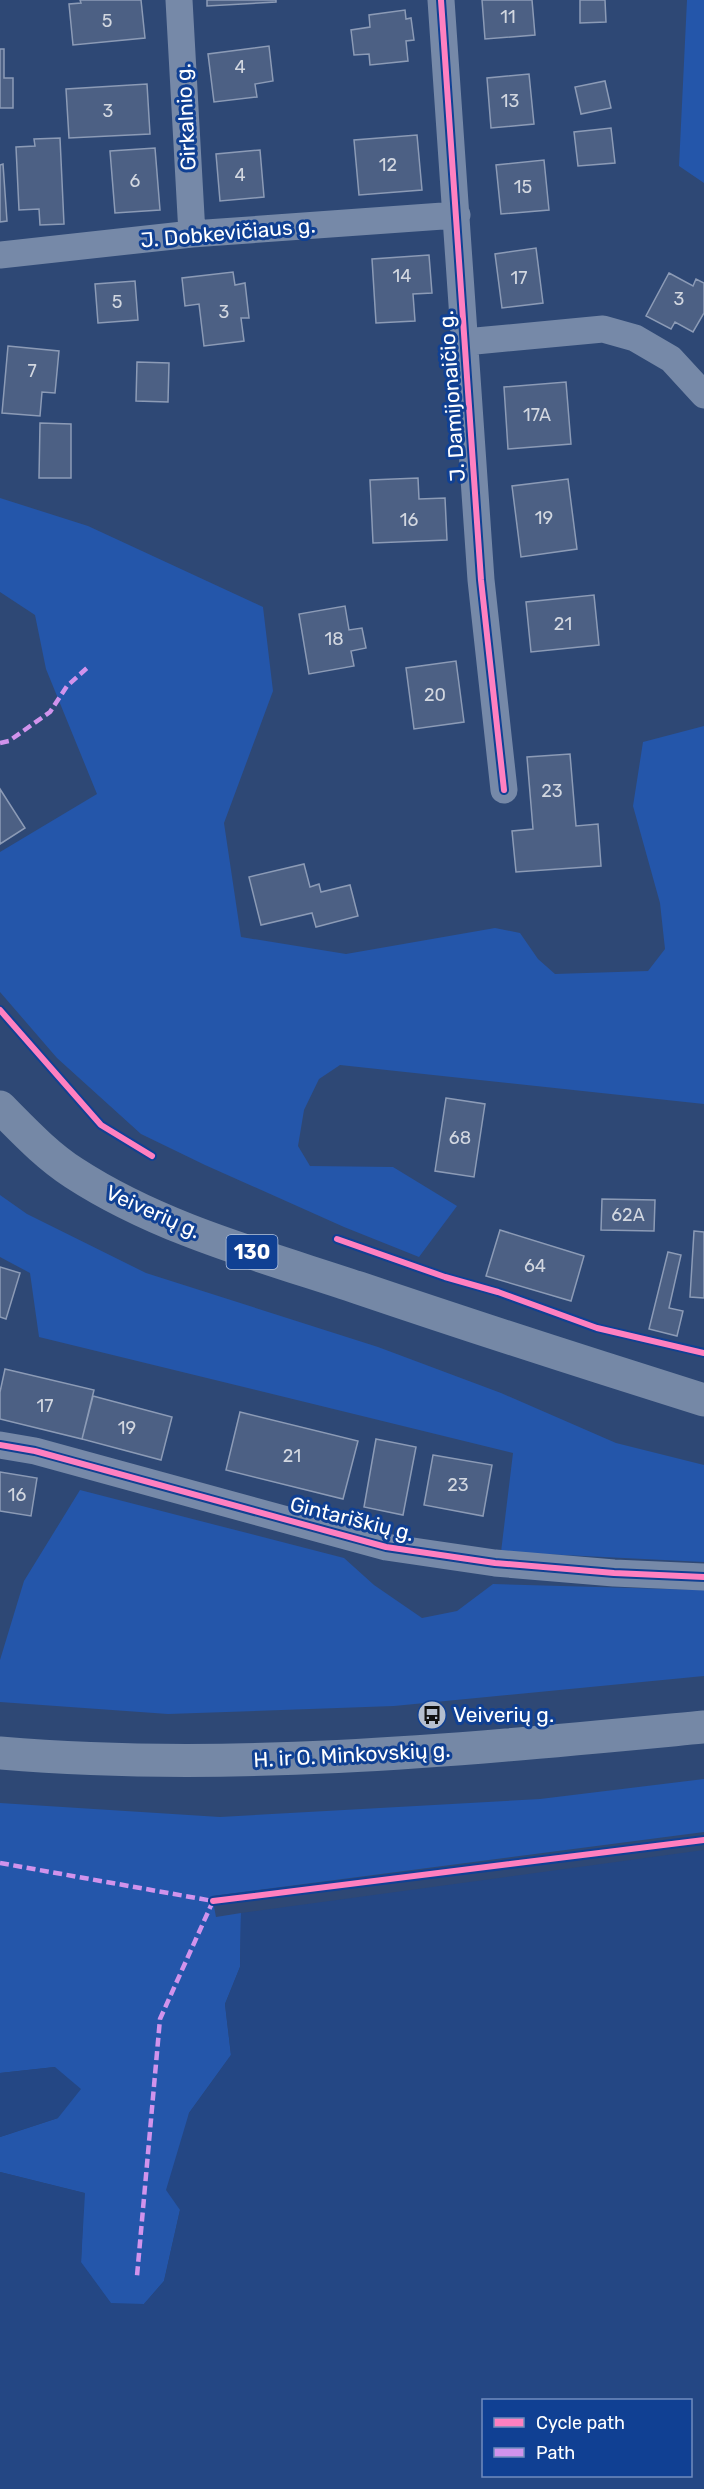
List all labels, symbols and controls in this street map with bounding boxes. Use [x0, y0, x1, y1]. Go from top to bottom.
house number: 11 [500, 6, 516, 28]
house number: 5 [102, 10, 112, 32]
house number: 4 [234, 56, 246, 78]
street label: Girkalnio g. [170, 63, 201, 171]
house number: 13 [501, 90, 519, 112]
house number: 3 [103, 100, 113, 122]
house number: 12 [379, 154, 397, 176]
house number: 4 [234, 164, 246, 186]
house number: 6 [130, 170, 141, 192]
house number: 15 [514, 176, 532, 198]
street label: J. Dobkevičiaus g. [140, 212, 316, 253]
house number: 14 [393, 265, 411, 287]
house number: 17 [511, 267, 527, 289]
house number: 3 [674, 288, 684, 310]
house number: 5 [112, 291, 122, 313]
house number: 3 [219, 301, 229, 323]
street label: J. Damijonaičio g. [433, 310, 470, 483]
house number: 7 [27, 360, 37, 382]
house number: 17A [523, 404, 551, 426]
house number: 19 [535, 507, 553, 529]
house number: 16 [400, 509, 418, 531]
house number: 21 [554, 613, 572, 635]
house number: 18 [324, 628, 344, 650]
house number: 20 [424, 684, 446, 706]
house number: 23 [541, 780, 563, 802]
house number: 68 [449, 1127, 471, 1149]
street label: Veiverių g. [102, 1180, 205, 1244]
house number: 62A [611, 1204, 645, 1226]
road number: 130 [226, 1235, 278, 1269]
house number: 64 [524, 1255, 546, 1277]
house number: 17 [37, 1395, 53, 1417]
house number: 19 [118, 1417, 136, 1439]
house number: 21 [283, 1445, 301, 1467]
house number: 23 [447, 1474, 469, 1496]
house number: 16 [8, 1484, 26, 1506]
street label: Gintariškių g. [287, 1491, 417, 1546]
bus stop icon: Veiverių g. [416, 1699, 448, 1731]
place label: Veiverių g. [453, 1702, 554, 1727]
street label: H. ir O. Minkovskių g. [253, 1737, 451, 1772]
legend [482, 2399, 692, 2477]
text: Cycle path [536, 2412, 625, 2434]
text: Path [536, 2442, 575, 2464]

